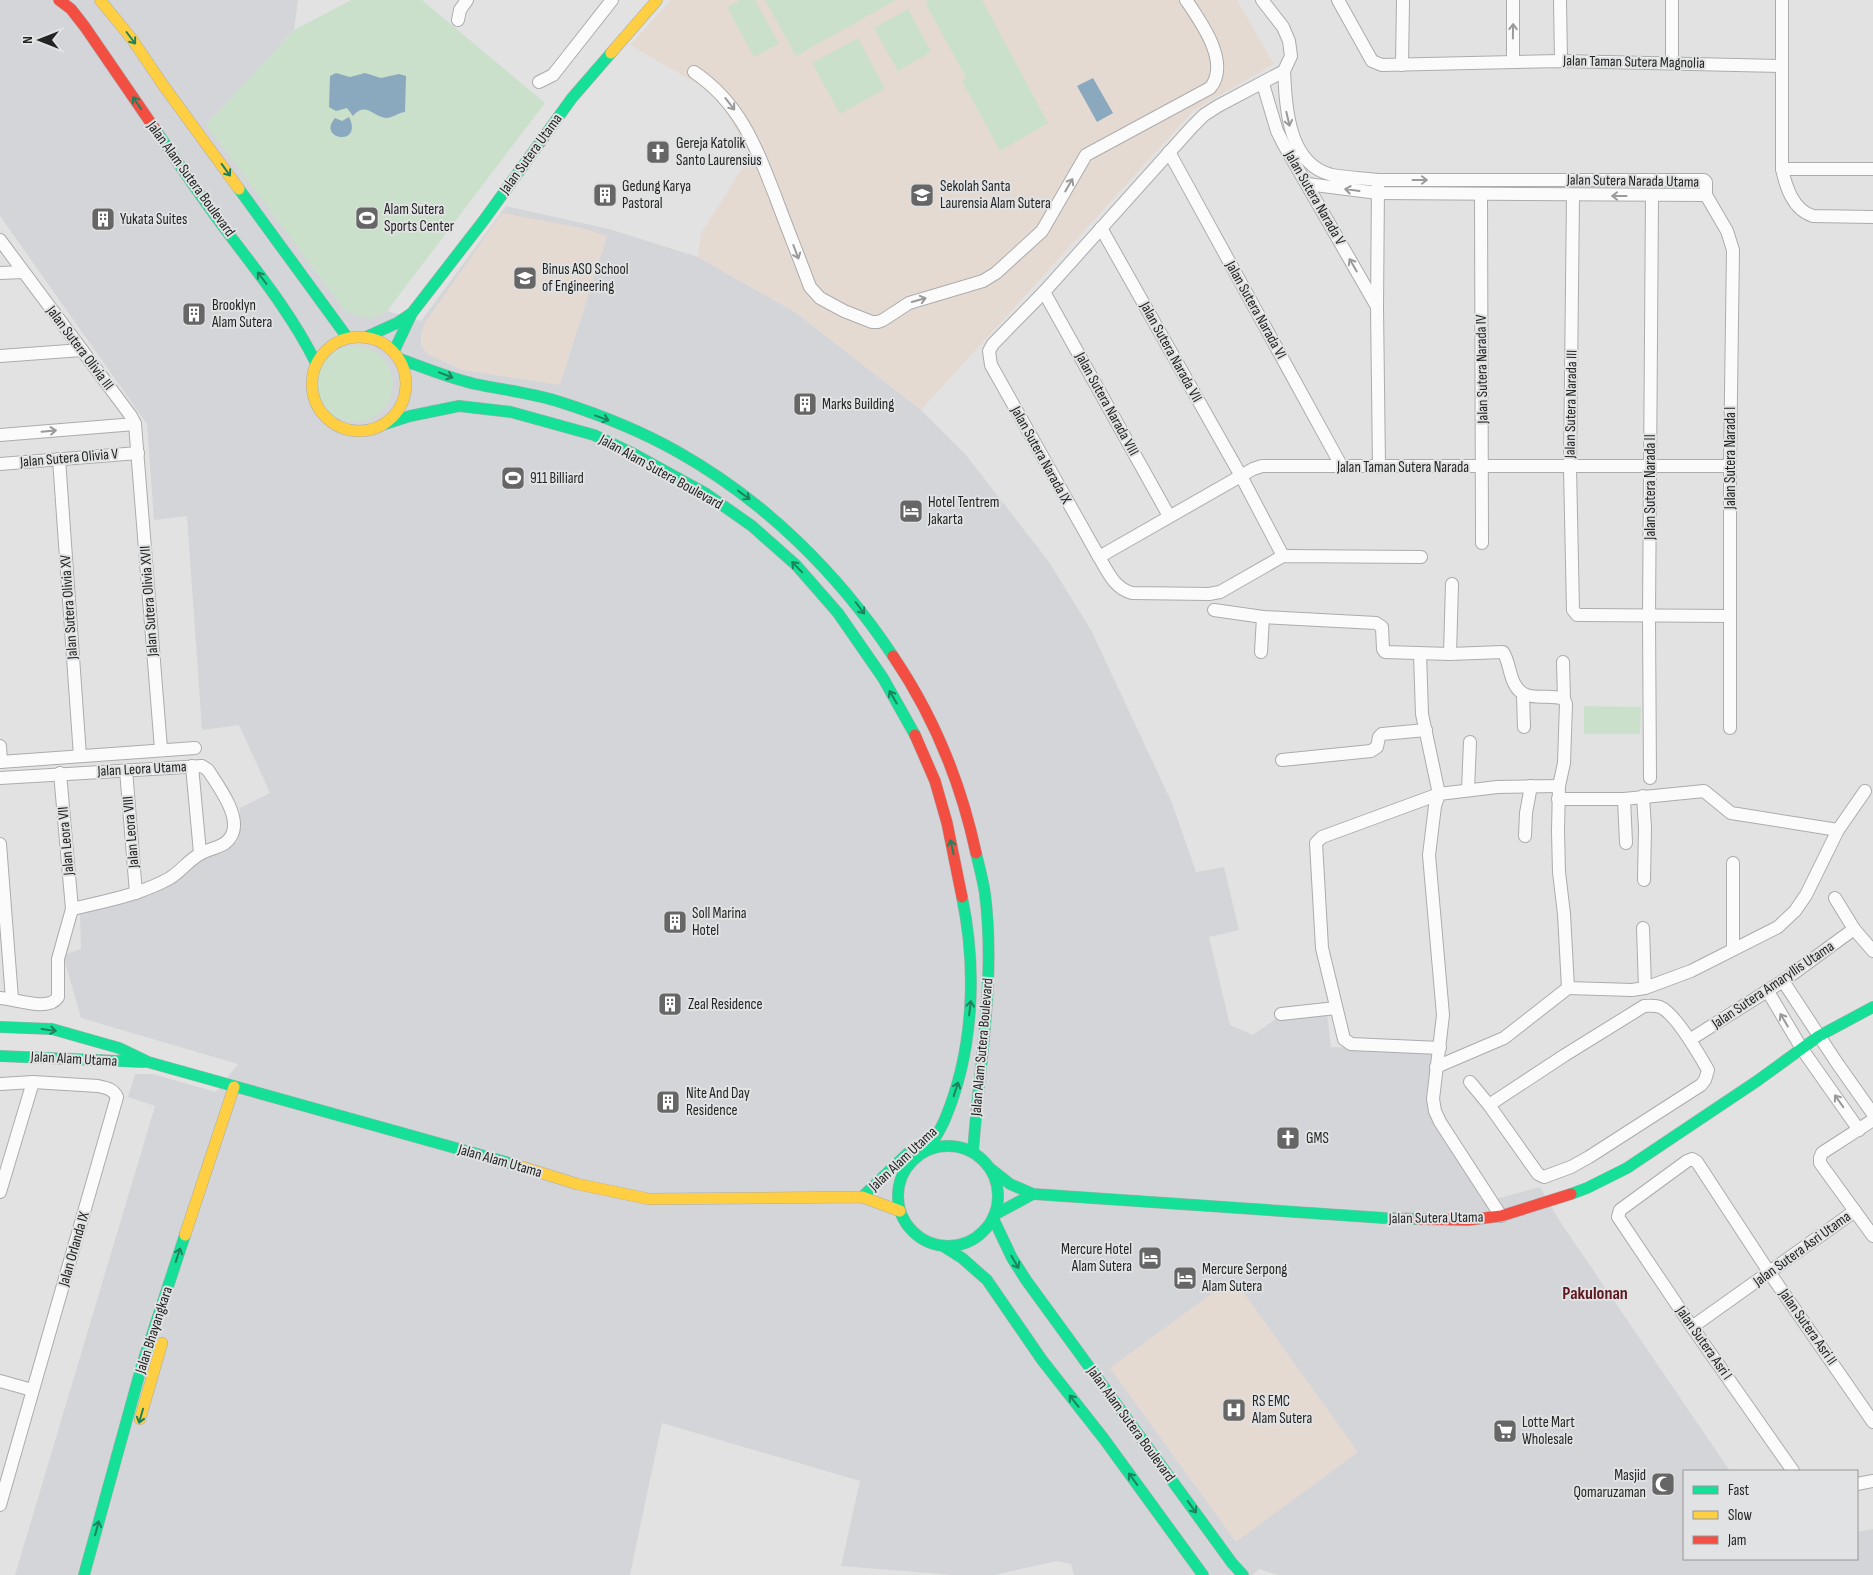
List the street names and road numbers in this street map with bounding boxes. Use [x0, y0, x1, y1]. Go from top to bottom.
street label: Jalan Taman Sutera Magnolia [1562, 51, 1705, 73]
street label: Jalan Sutera Utama [495, 110, 567, 199]
street label: Jalan Alam Sutera Boulevard [142, 117, 239, 241]
street label: Jalan Sutera Narada V [1280, 146, 1350, 249]
street label: Jalan Sutera Narada Utama [1566, 170, 1700, 192]
street label: Jalan Sutera Narada VI [1221, 257, 1291, 362]
street label: Jalan Sutera Narada VII [1135, 297, 1206, 406]
street label: Jalan Sutera Olivia III [41, 301, 118, 394]
street label: Jalan Sutera Narada IV [1472, 314, 1492, 425]
street label: Jalan Sutera Narada VIII [1070, 348, 1143, 459]
street label: Jalan Sutera Narada III [1561, 350, 1581, 459]
street label: Jalan Sutera Narada IX [1006, 402, 1076, 508]
street label: Jalan Sutera Narada I [1721, 407, 1740, 510]
street label: Jalan Alam Sutera Boulevard [595, 430, 726, 514]
street label: Jalan Sutera Narada II [1641, 434, 1660, 541]
street label: Jalan Sutera Olivia V [18, 444, 119, 472]
street label: Jalan Taman Sutera Narada [1336, 458, 1469, 477]
street label: Jalan Sutera Olivia XVII [136, 545, 162, 658]
street label: Jalan Sutera Olivia XV [56, 554, 82, 661]
street label: Jalan Leora Utama [96, 757, 187, 781]
street label: Jalan Leora VIII [118, 795, 144, 870]
street label: Jalan Leora VII [54, 806, 79, 877]
street label: Jalan Sutera Amaryllis Utama [1707, 937, 1838, 1034]
street label: Jalan Alam Sutera Boulevard [966, 977, 997, 1118]
street label: Jalan Alam Utama [29, 1047, 118, 1071]
street label: Jalan Alam Utama [864, 1122, 941, 1196]
street label: Jalan Alam Utama [455, 1140, 544, 1182]
street label: Jalan Sutera Asri Utama [1749, 1207, 1855, 1291]
street label: Jalan Sutera Utama [1387, 1208, 1484, 1228]
street label: Jalan Orlanda IX [54, 1209, 94, 1289]
street label: Jalan Bhayangkara [131, 1284, 177, 1377]
street label: Jalan Sutera Asri II [1774, 1284, 1841, 1369]
street label: Jalan Sutera Asri I [1671, 1302, 1736, 1384]
street label: Jalan Alam Sutera Boulevard [1082, 1362, 1179, 1486]

